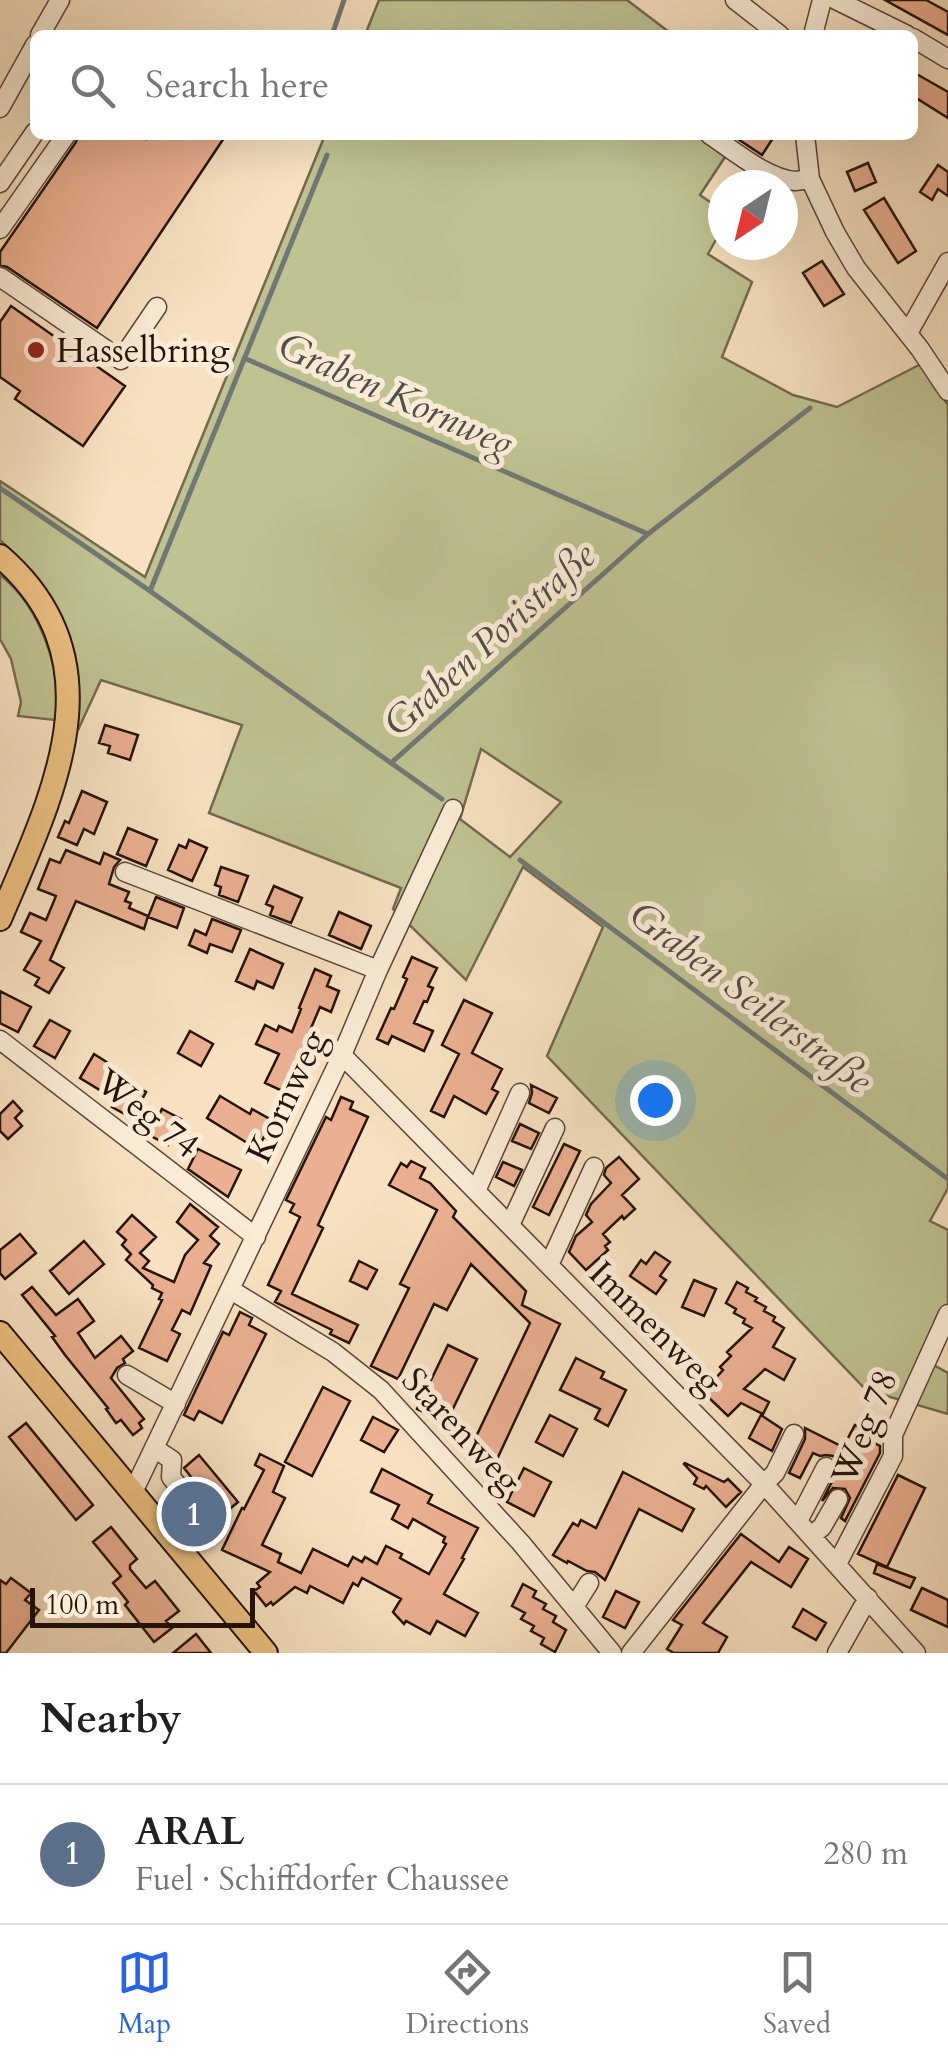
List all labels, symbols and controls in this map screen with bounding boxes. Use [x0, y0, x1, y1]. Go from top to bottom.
search box [30, 30, 918, 140]
icon: search [65, 58, 120, 113]
text: Search here [145, 59, 329, 111]
north arrow [708, 170, 798, 260]
water label: Graben Kornweg [270, 320, 521, 470]
place label: Hasselbring [56, 327, 230, 375]
marker: Hasselbring [25, 339, 47, 361]
water label: Graben Poristraße [373, 530, 607, 749]
water label: Graben Seilerstraße [618, 889, 883, 1106]
street label: Kornweg [235, 1022, 339, 1171]
street label: Weg 74 [85, 1057, 209, 1169]
your location [630, 1075, 681, 1126]
street label: Immenweg [578, 1250, 733, 1405]
street label: Starenweg [391, 1357, 532, 1504]
street label: Weg 78 [820, 1363, 910, 1493]
pin: 1 [162, 1476, 226, 1552]
scale bar [30, 1583, 255, 1628]
text: 100 m [45, 1586, 119, 1624]
text: Nearby [40, 1690, 182, 1747]
text: ARAL [135, 1806, 244, 1858]
text: 1 [64, 1832, 81, 1876]
text: 280 m [823, 1832, 908, 1876]
text: Fuel · Schiffdorfer Chaussee [135, 1858, 510, 1902]
tab: Map [117, 1945, 172, 2043]
tab: Directions [406, 1945, 529, 2043]
tab: Saved [763, 1945, 831, 2043]

